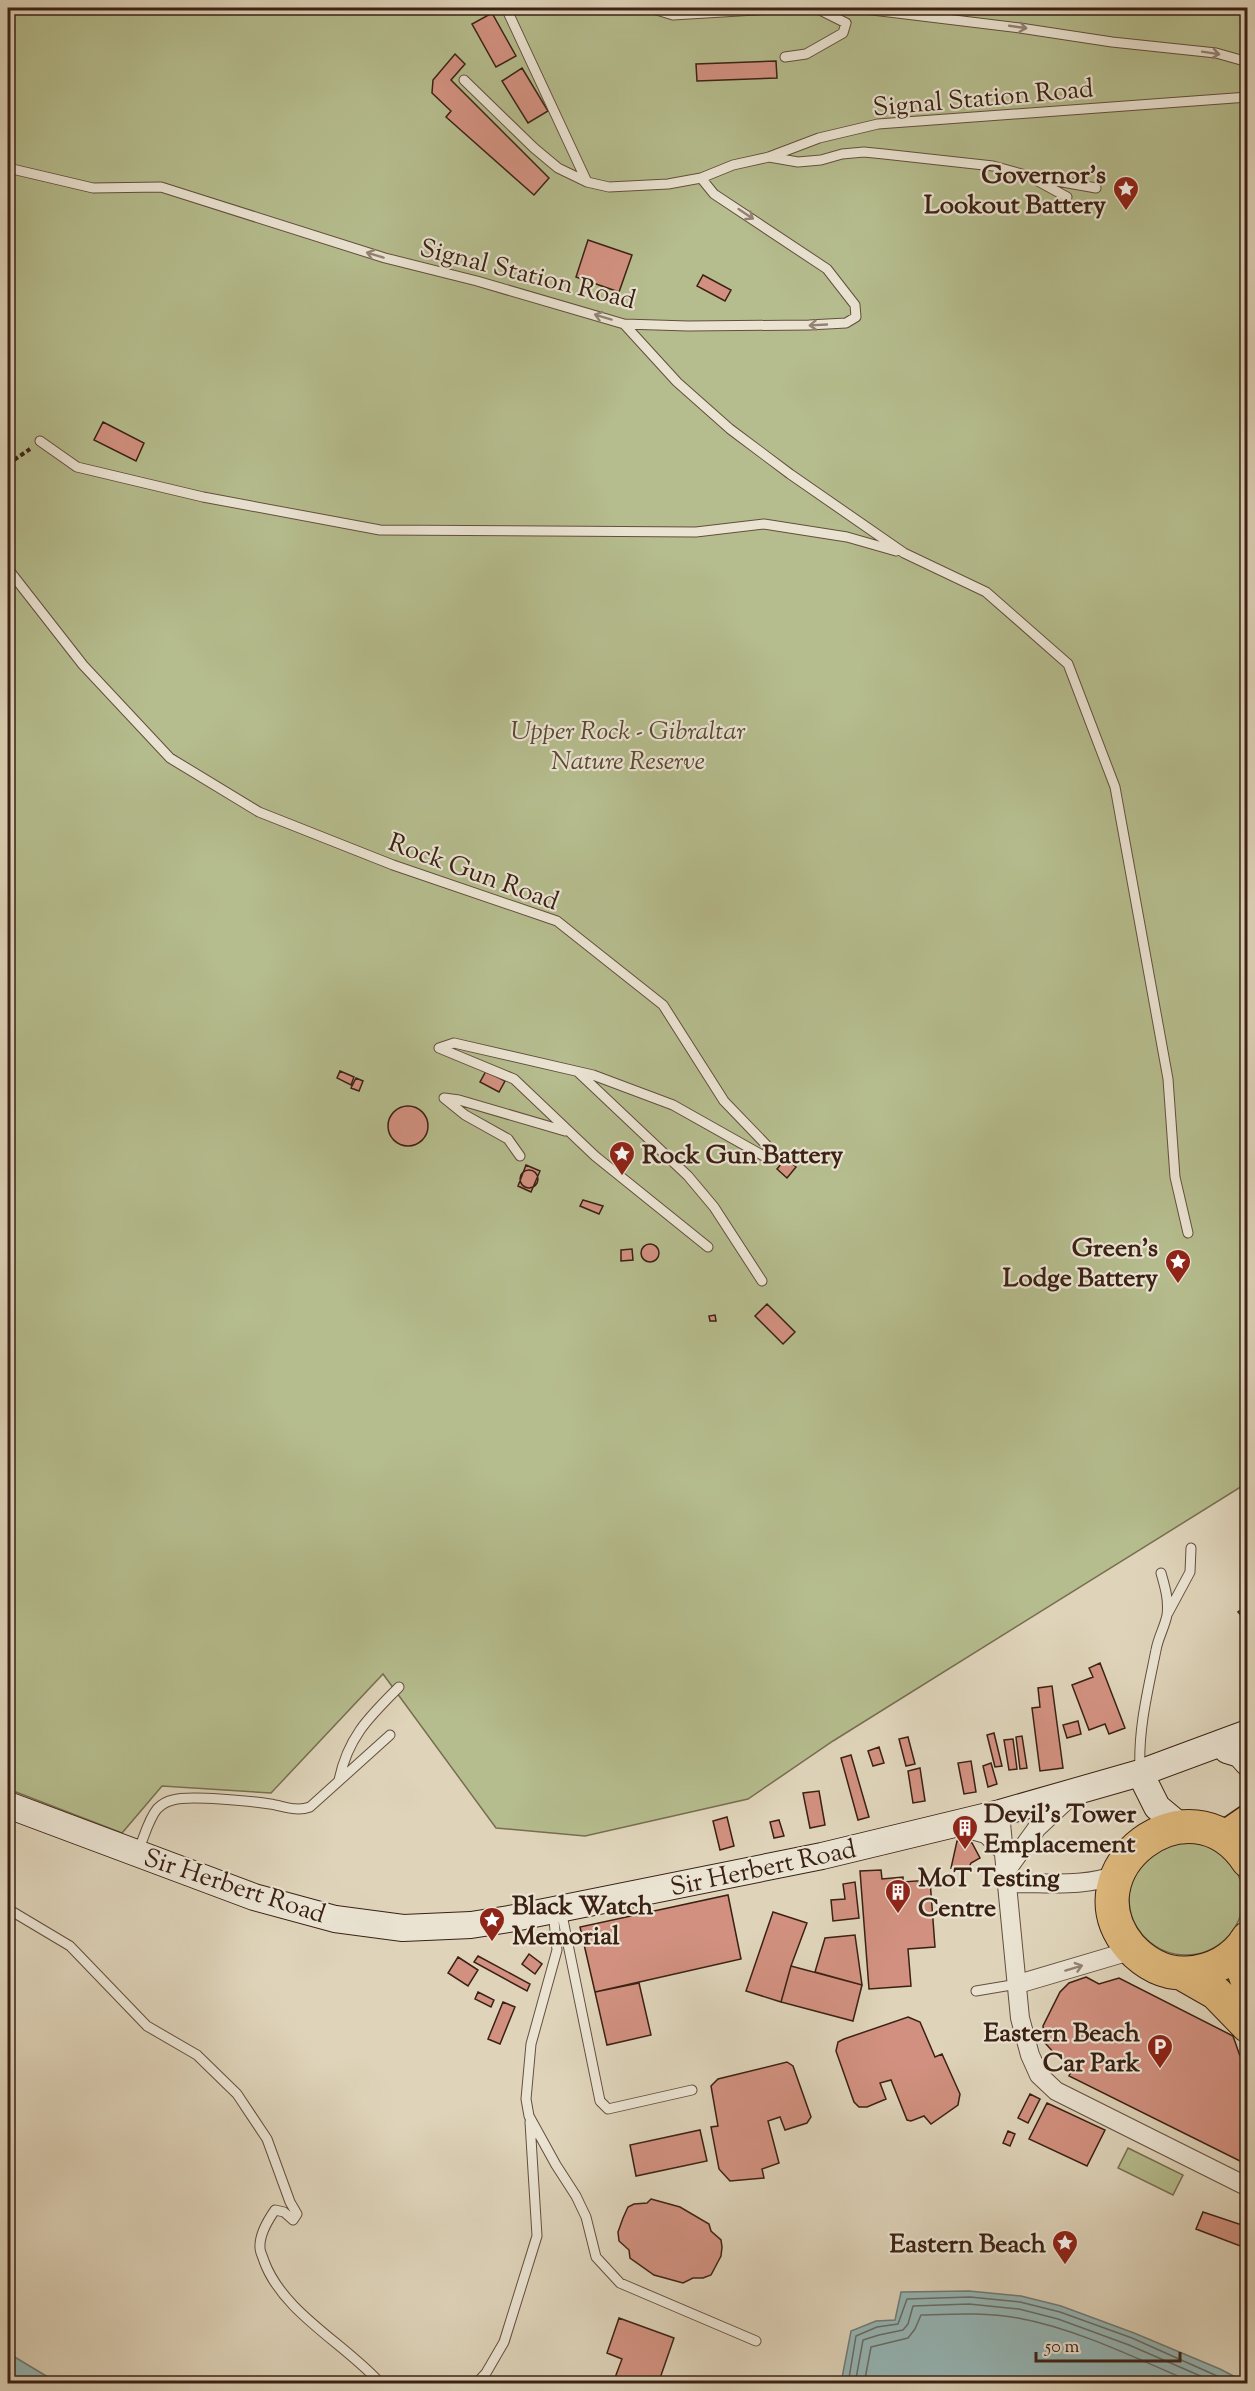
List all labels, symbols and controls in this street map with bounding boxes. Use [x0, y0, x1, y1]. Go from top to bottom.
one-way arrow [1008, 22, 1028, 33]
one-way arrow [1201, 47, 1221, 58]
street label: Signal Station Road [871, 71, 1095, 128]
place label: Governor's Lookout Battery [924, 158, 1106, 225]
place icon: Governor's Lookout Battery [1111, 174, 1141, 212]
one-way arrow [738, 208, 754, 220]
street label: Signal Station Road [415, 231, 640, 320]
one-way arrow [366, 249, 385, 260]
one-way arrow [594, 311, 613, 322]
one-way arrow [809, 319, 829, 330]
park label: Upper Rock - Gibraltar Nature Reserve [510, 714, 746, 781]
street label: Rock Gun Road [383, 825, 564, 921]
place label: Rock Gun Battery [642, 1138, 843, 1175]
place icon: Rock Gun Battery [607, 1139, 637, 1177]
place label: Green's Lodge Battery [1003, 1231, 1158, 1298]
place icon: Green's Lodge Battery [1163, 1247, 1193, 1285]
place label: Devil's Tower Emplacement [984, 1797, 1136, 1864]
building icon: Devil's Tower Emplacement [950, 1813, 980, 1851]
street label: Sir Herbert Road [667, 1832, 860, 1907]
street label: Sir Herbert Road [139, 1841, 330, 1934]
place label: MoT Testing Centre [918, 1861, 1060, 1928]
building icon: MoT Testing Centre [883, 1877, 913, 1915]
place label: Black Watch Memorial [512, 1889, 654, 1956]
place icon: Black Watch Memorial [477, 1905, 507, 1943]
one-way arrow [1064, 1962, 1083, 1973]
place label: Eastern Beach Car Park [983, 2016, 1141, 2083]
parking icon: Eastern Beach Car Park [1145, 2032, 1175, 2070]
place label: Eastern Beach [889, 2227, 1047, 2264]
place icon: Eastern Beach [1050, 2228, 1080, 2266]
scale bar [1036, 2325, 1180, 2363]
text: 50 m [1044, 2335, 1080, 2361]

